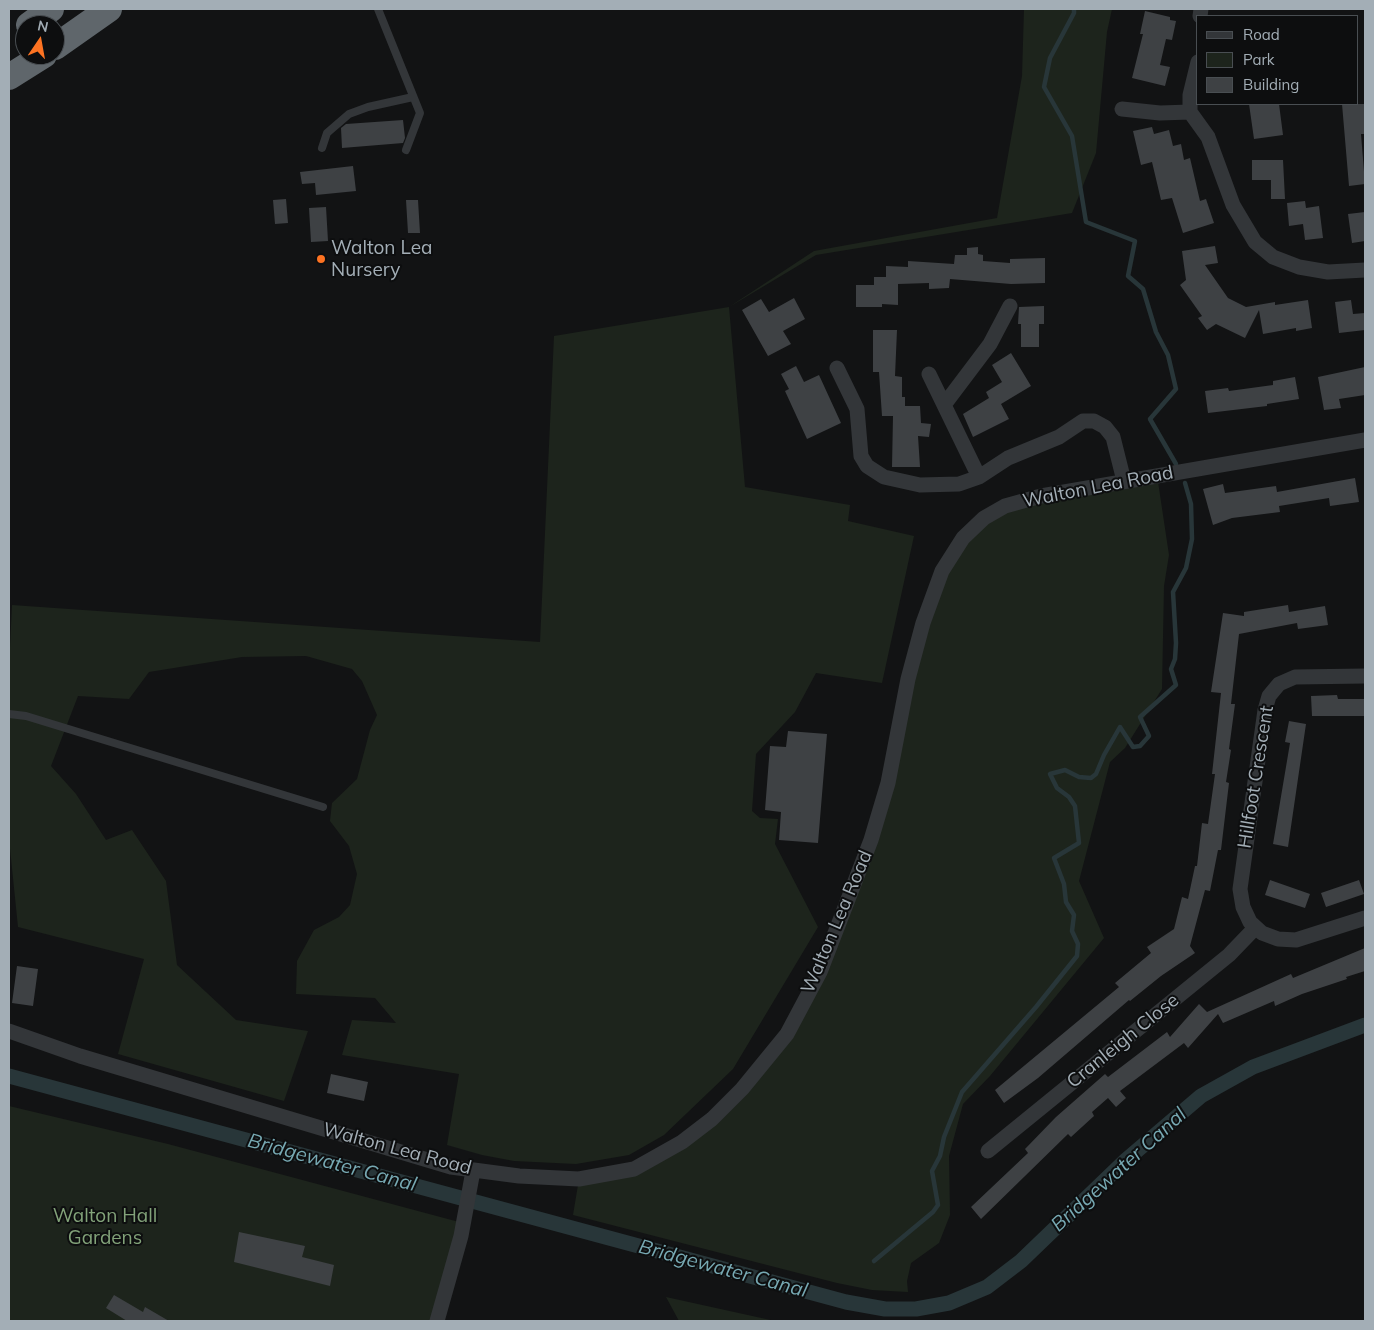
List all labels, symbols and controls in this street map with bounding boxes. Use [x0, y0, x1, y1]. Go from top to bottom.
north arrow [15, 15, 65, 65]
legend [1196, 15, 1359, 105]
text: N [36, 16, 50, 36]
text: Road [1243, 25, 1280, 44]
text: Park [1243, 50, 1275, 69]
text: Building [1243, 75, 1299, 94]
place label: Walton Lea Nursery [331, 237, 432, 281]
marker: Walton Lea Nursery [315, 253, 327, 265]
street label: Walton Lea Road [1021, 461, 1175, 513]
street label: Hillfoot Crescent [1233, 704, 1279, 850]
street label: Walton Lea Road [797, 847, 877, 997]
street label: Cranleigh Close [1062, 989, 1184, 1093]
water label: Bridgewater Canal [1046, 1103, 1192, 1237]
street label: Walton Lea Road [320, 1118, 474, 1180]
water label: Bridgewater Canal [245, 1129, 419, 1197]
park label: Walton Hall Gardens [53, 1205, 157, 1249]
water label: Bridgewater Canal [636, 1235, 810, 1303]

